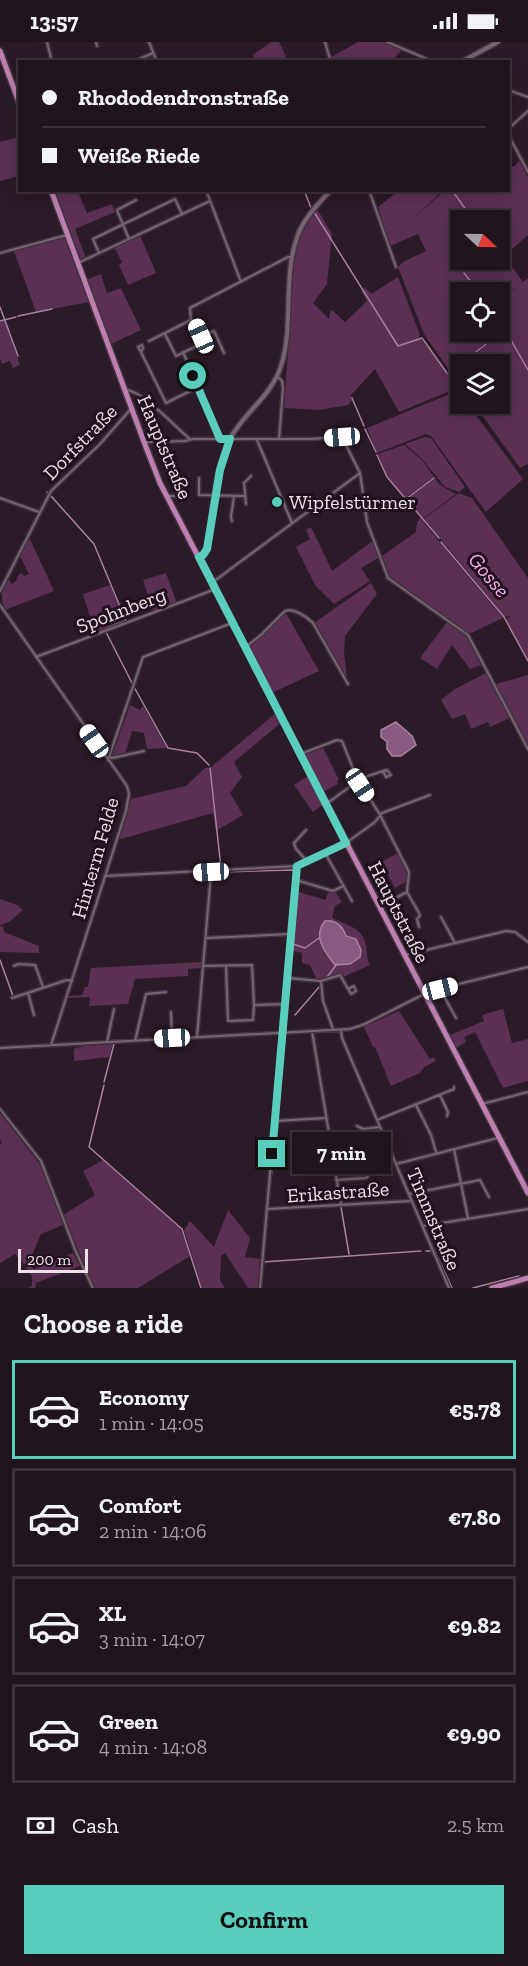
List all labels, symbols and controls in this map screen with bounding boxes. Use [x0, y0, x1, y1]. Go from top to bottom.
text: 13:57 [30, 8, 78, 35]
text: Rhododendronstraße [78, 84, 289, 111]
text: Weiße Riede [78, 142, 200, 169]
north arrow [450, 210, 510, 270]
map controls [450, 210, 510, 414]
button: locate [450, 282, 510, 342]
car [185, 316, 217, 356]
button: layers [450, 354, 510, 414]
route start [179, 362, 206, 389]
street label: Hauptstraße [132, 391, 198, 503]
street label: Dorfstraße [38, 399, 122, 485]
car [323, 427, 361, 447]
place label: Wipfelstürmer [289, 490, 416, 514]
marker: Wipfelstürmer [270, 495, 284, 509]
water label: Gosse [463, 547, 515, 602]
street label: Spohnberg [73, 582, 169, 638]
car [76, 721, 112, 761]
car [342, 765, 378, 805]
street label: Hinterm Felde [66, 795, 124, 921]
street label: Hauptstraße [363, 857, 435, 967]
car [193, 862, 229, 882]
car [420, 976, 460, 1002]
car [154, 1028, 190, 1048]
callout: 7 min [293, 1133, 392, 1175]
route end [258, 1140, 285, 1167]
text: 7 min [317, 1141, 366, 1165]
street label: Timmstraße [402, 1164, 466, 1274]
street label: Erikastraße [286, 1176, 390, 1208]
scale bar [18, 1246, 88, 1274]
text: 200 m [27, 1250, 71, 1269]
text: Choose a ride [24, 1308, 183, 1340]
icon: car [27, 1383, 81, 1437]
text: Economy [99, 1384, 189, 1411]
text: €5.78 [449, 1396, 501, 1423]
text: 1 min · 14:05 [99, 1411, 204, 1435]
icon: car [27, 1491, 81, 1545]
text: Comfort [99, 1492, 181, 1519]
text: €7.80 [448, 1504, 501, 1531]
text: 2 min · 14:06 [99, 1519, 207, 1543]
icon: car [27, 1599, 81, 1653]
text: XL [99, 1600, 126, 1627]
text: €9.82 [448, 1612, 501, 1639]
text: 3 min · 14:07 [99, 1627, 205, 1651]
icon: car [27, 1707, 81, 1761]
text: Green [99, 1708, 158, 1735]
text: €9.90 [447, 1720, 501, 1747]
text: 4 min · 14:08 [99, 1735, 207, 1759]
icon: cash [24, 1809, 57, 1842]
text: Cash [72, 1812, 119, 1839]
text: 2.5 km [447, 1813, 504, 1837]
button: Confirm [24, 1885, 504, 1954]

